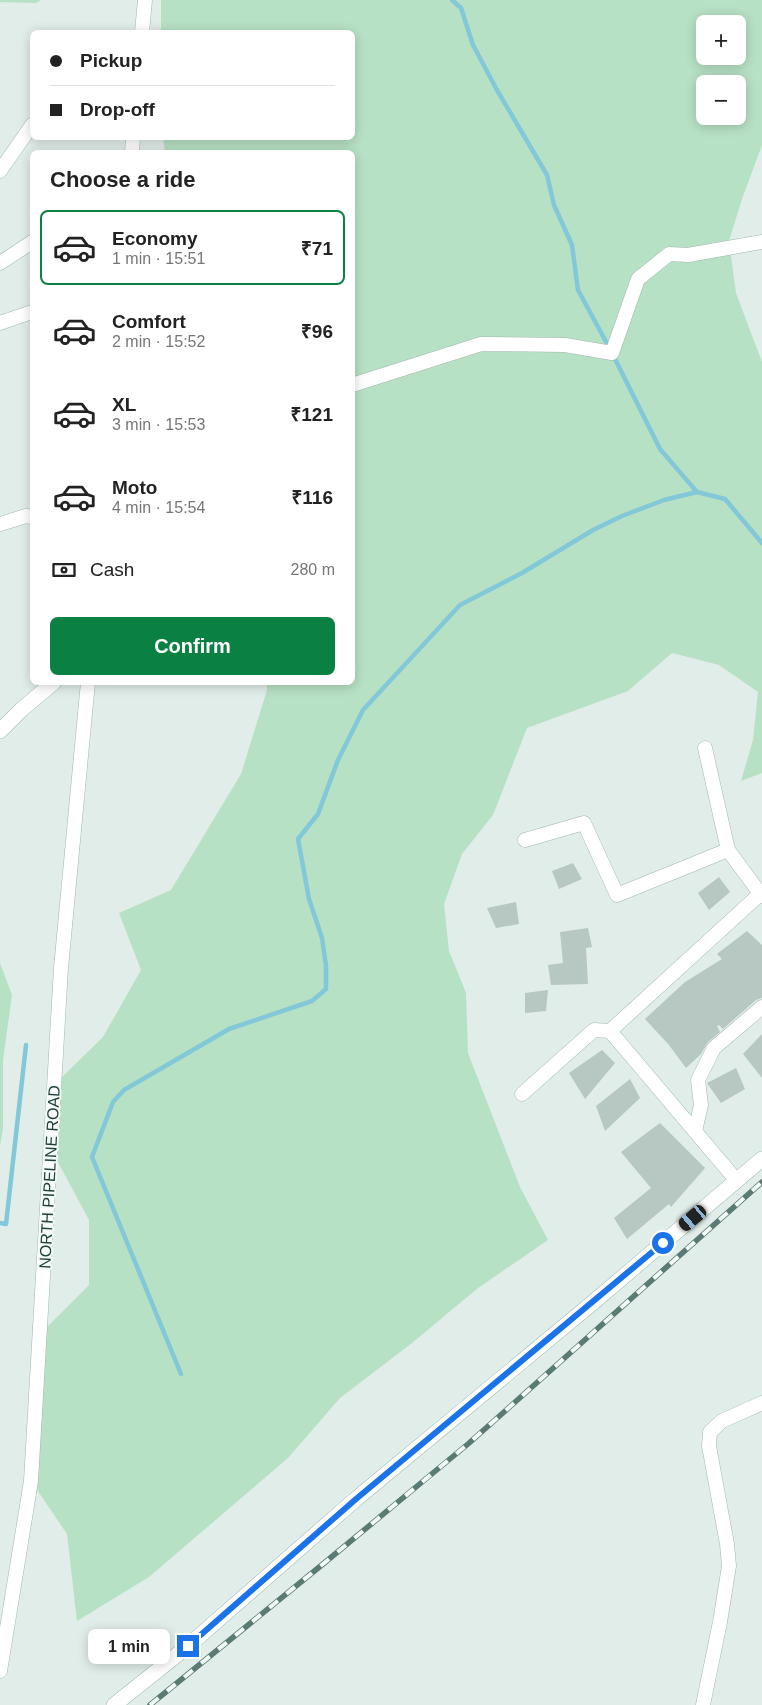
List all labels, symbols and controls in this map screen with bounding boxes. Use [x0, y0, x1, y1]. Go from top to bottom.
map controls [696, 15, 746, 125]
button: + [696, 15, 746, 65]
text: Pickup [80, 50, 142, 71]
button: − [696, 75, 746, 125]
text: Drop-off [80, 99, 155, 120]
text: Choose a ride [50, 167, 195, 192]
icon: car [52, 225, 97, 270]
text: Economy [112, 228, 198, 249]
text: ₹71 [301, 238, 333, 259]
text: 1 min · 15:51 [112, 250, 205, 267]
icon: car [52, 308, 97, 353]
text: Comfort [112, 311, 186, 332]
text: ₹96 [301, 321, 333, 342]
text: 2 min · 15:52 [112, 333, 205, 350]
icon: car [52, 391, 97, 436]
text: XL [112, 394, 136, 415]
text: ₹121 [290, 404, 333, 425]
text: 3 min · 15:53 [112, 416, 205, 433]
icon: car [52, 474, 97, 519]
text: Moto [112, 477, 157, 498]
text: ₹116 [291, 487, 333, 508]
text: 4 min · 15:54 [112, 499, 205, 516]
icon: cash [50, 556, 78, 584]
text: Cash [90, 559, 134, 580]
text: 280 m [291, 561, 335, 578]
button: Confirm [50, 617, 335, 675]
street label: NORTH PIPELINE ROAD [36, 1085, 63, 1269]
car [676, 1203, 709, 1233]
route start [652, 1232, 674, 1254]
callout: 1 min [88, 1628, 170, 1664]
route end [177, 1635, 199, 1657]
text: 1 min [108, 1638, 150, 1655]

